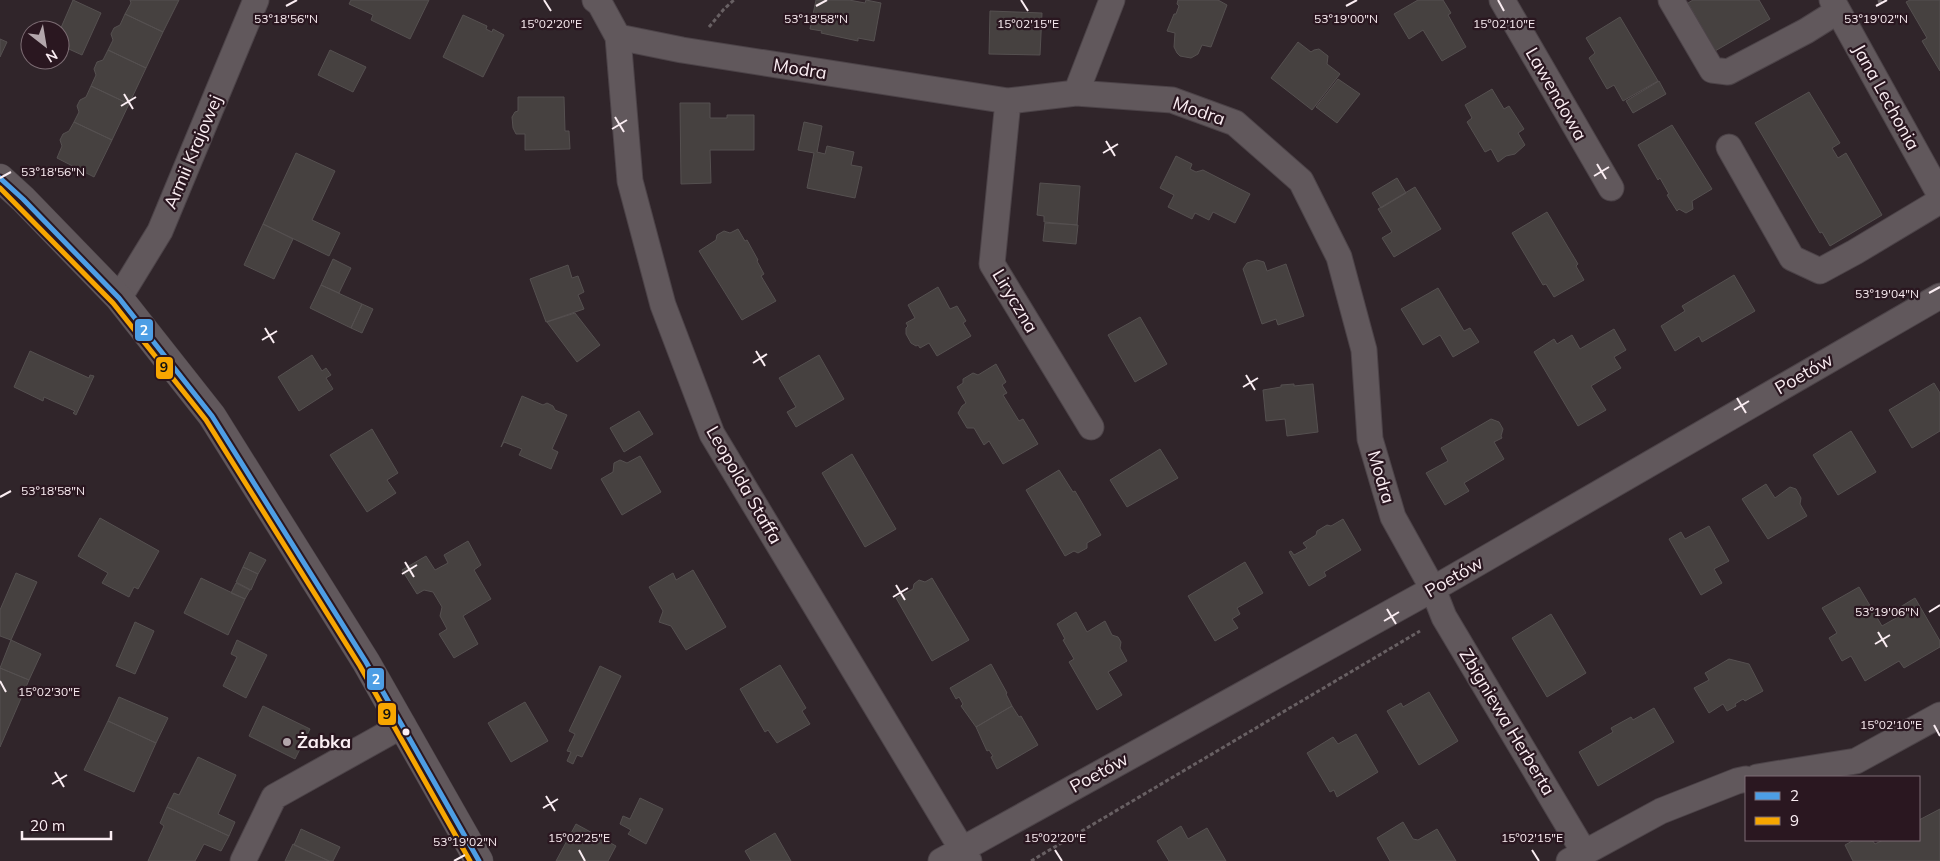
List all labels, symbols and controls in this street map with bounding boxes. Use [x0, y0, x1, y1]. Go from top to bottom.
text: 53°18'56"N [254, 11, 318, 26]
text: 53°18'58"N [784, 11, 848, 26]
text: 53°19'00"N [1314, 11, 1378, 26]
text: 53°19'02"N [1844, 11, 1908, 26]
text: 15°02'20"E [520, 16, 582, 31]
text: 15°02'15"E [997, 16, 1059, 31]
text: 15°02'10"E [1473, 16, 1535, 31]
north arrow [20, 20, 70, 70]
street label: Jana Lechonia [1848, 40, 1925, 154]
street label: Lawendowa [1521, 43, 1592, 144]
text: N [43, 46, 61, 67]
street label: Modra [772, 53, 828, 84]
street label: Armii Krajowej [158, 91, 227, 212]
street label: Modra [1170, 91, 1228, 130]
text: 53°18'56"N [21, 164, 85, 179]
street label: Liryczna [987, 265, 1043, 337]
text: 53°19'04"N [1855, 286, 1919, 301]
line badge: 2 [134, 318, 154, 342]
text: 2 [140, 321, 148, 339]
street label: Poetów [1771, 348, 1837, 399]
line badge: 9 [155, 356, 174, 380]
text: 9 [160, 358, 168, 376]
street label: Leopolda Staffa [701, 422, 787, 548]
street label: Modra [1363, 448, 1400, 506]
text: 53°18'58"N [21, 483, 85, 498]
street label: Poetów [1421, 551, 1487, 602]
text: 53°19'06"N [1855, 604, 1919, 619]
street label: Zbigniewa Herberta [1455, 644, 1560, 799]
line badge: 2 [366, 667, 385, 691]
text: 2 [372, 670, 380, 688]
text: 15°02'30"E [18, 684, 80, 699]
line badge: 9 [377, 702, 397, 726]
text: 9 [383, 705, 391, 723]
text: 15°02'10"E [1860, 717, 1922, 732]
unlabelled marker [401, 727, 411, 737]
place label: Żabka [297, 730, 351, 753]
marker: Żabka [281, 736, 293, 748]
street label: Poetów [1065, 747, 1132, 798]
legend [1745, 776, 1920, 841]
text: 2 [1790, 786, 1799, 805]
scale bar [22, 808, 111, 840]
text: 9 [1790, 811, 1799, 830]
text: 20 m [30, 816, 65, 835]
text: 15°02'25"E [548, 830, 610, 845]
text: 15°02'20"E [1024, 830, 1086, 845]
text: 15°02'15"E [1501, 830, 1563, 845]
text: 53°19'02"N [433, 834, 497, 849]

